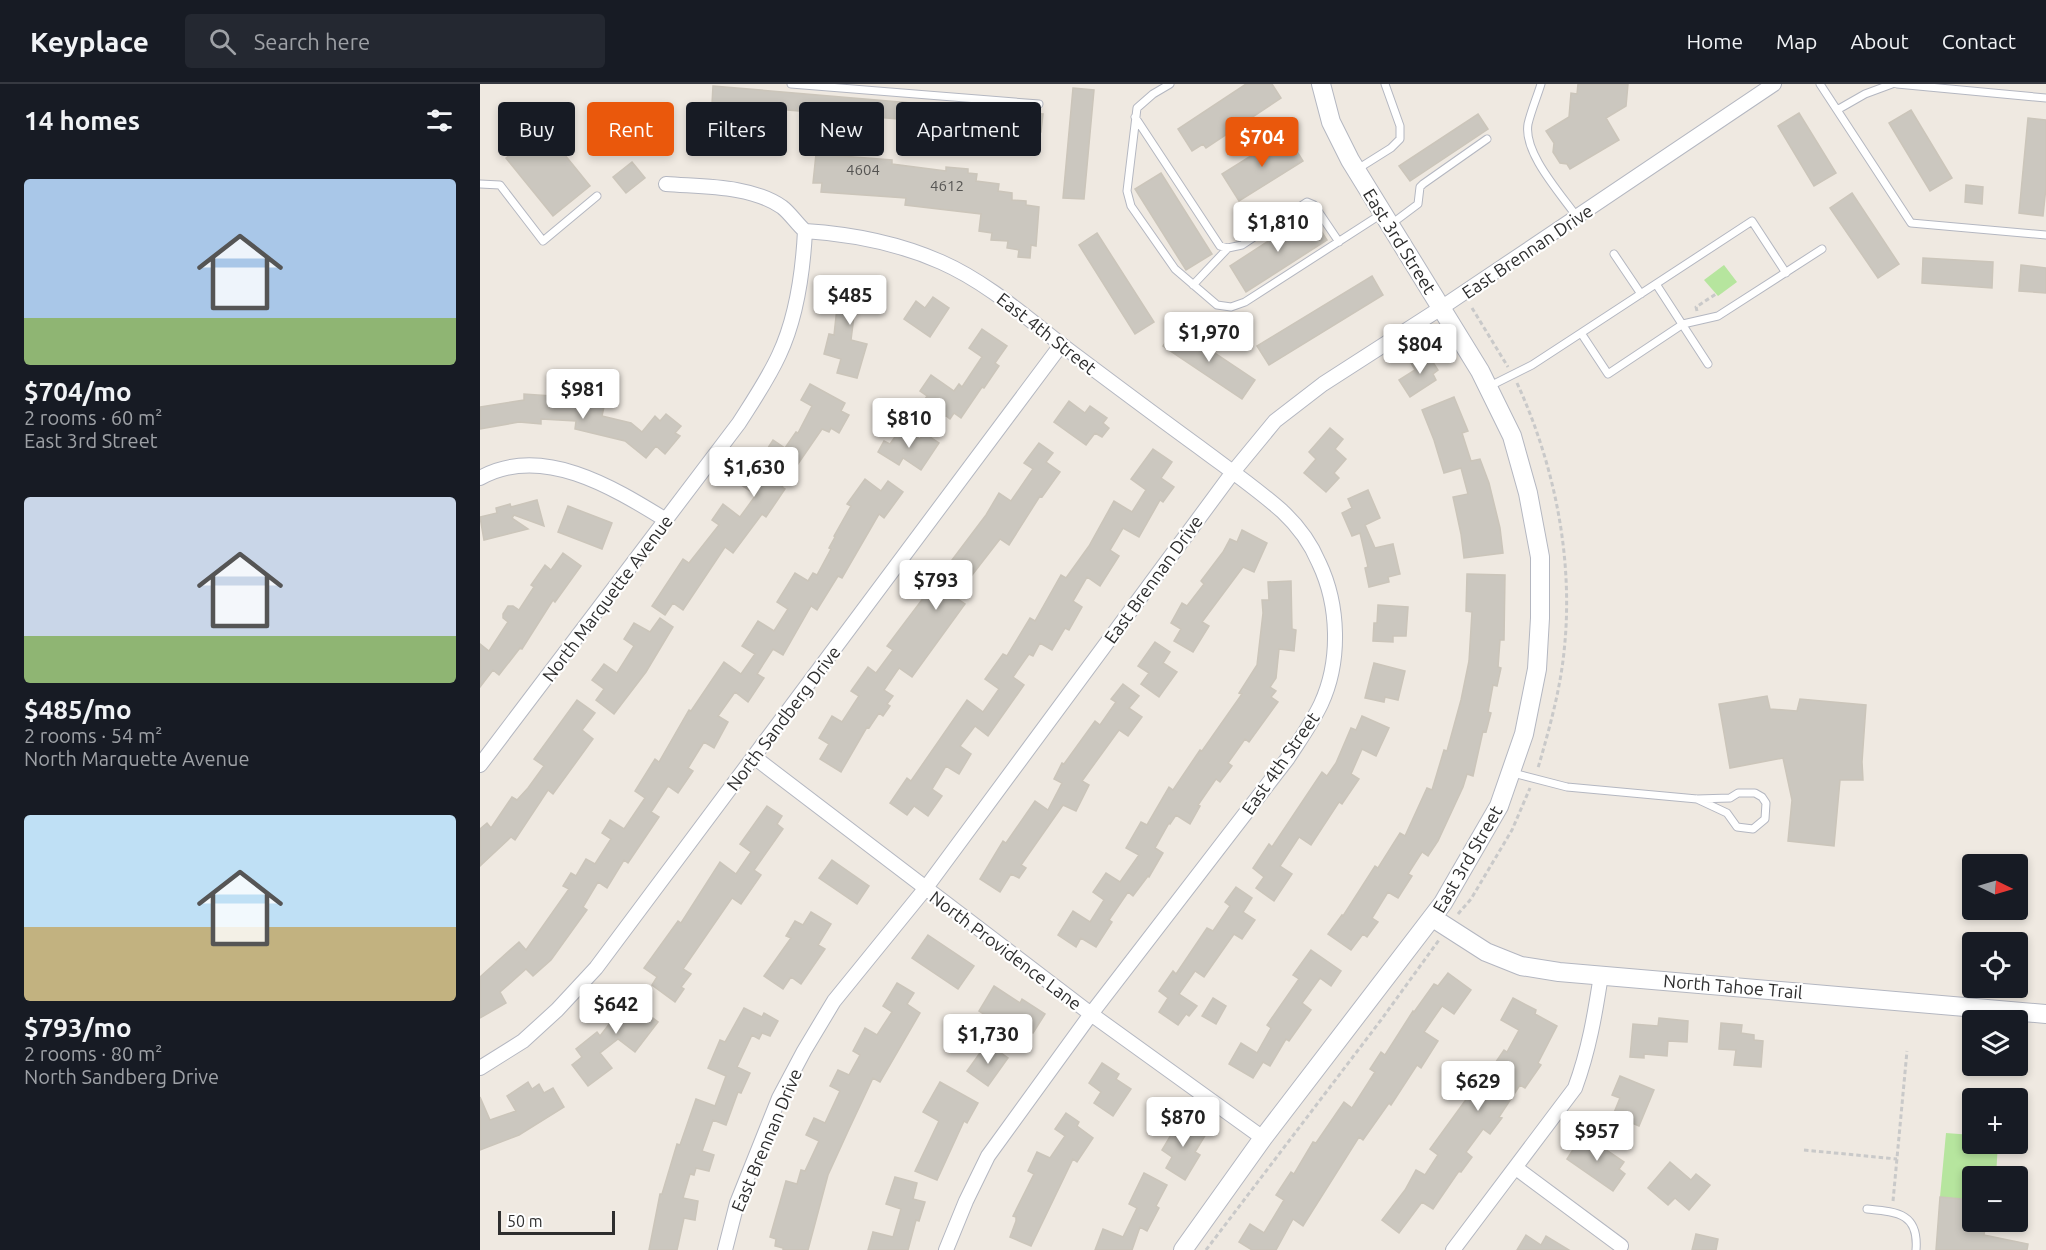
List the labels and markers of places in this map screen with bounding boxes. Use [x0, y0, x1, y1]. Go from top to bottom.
pin: $704 [1226, 117, 1298, 168]
pin: $1,810 [1229, 202, 1327, 253]
pin: $485 [814, 275, 886, 326]
pin: $1,970 [1160, 312, 1258, 363]
pin: $804 [1384, 324, 1456, 375]
pin: $981 [547, 369, 619, 420]
pin: $810 [873, 398, 945, 449]
pin: $1,630 [705, 447, 803, 498]
pin: $793 [900, 560, 972, 611]
pin: $642 [580, 984, 652, 1035]
pin: $1,730 [939, 1014, 1037, 1065]
pin: $629 [1442, 1061, 1514, 1112]
pin: $870 [1147, 1097, 1219, 1148]
pin: $957 [1561, 1111, 1633, 1162]

